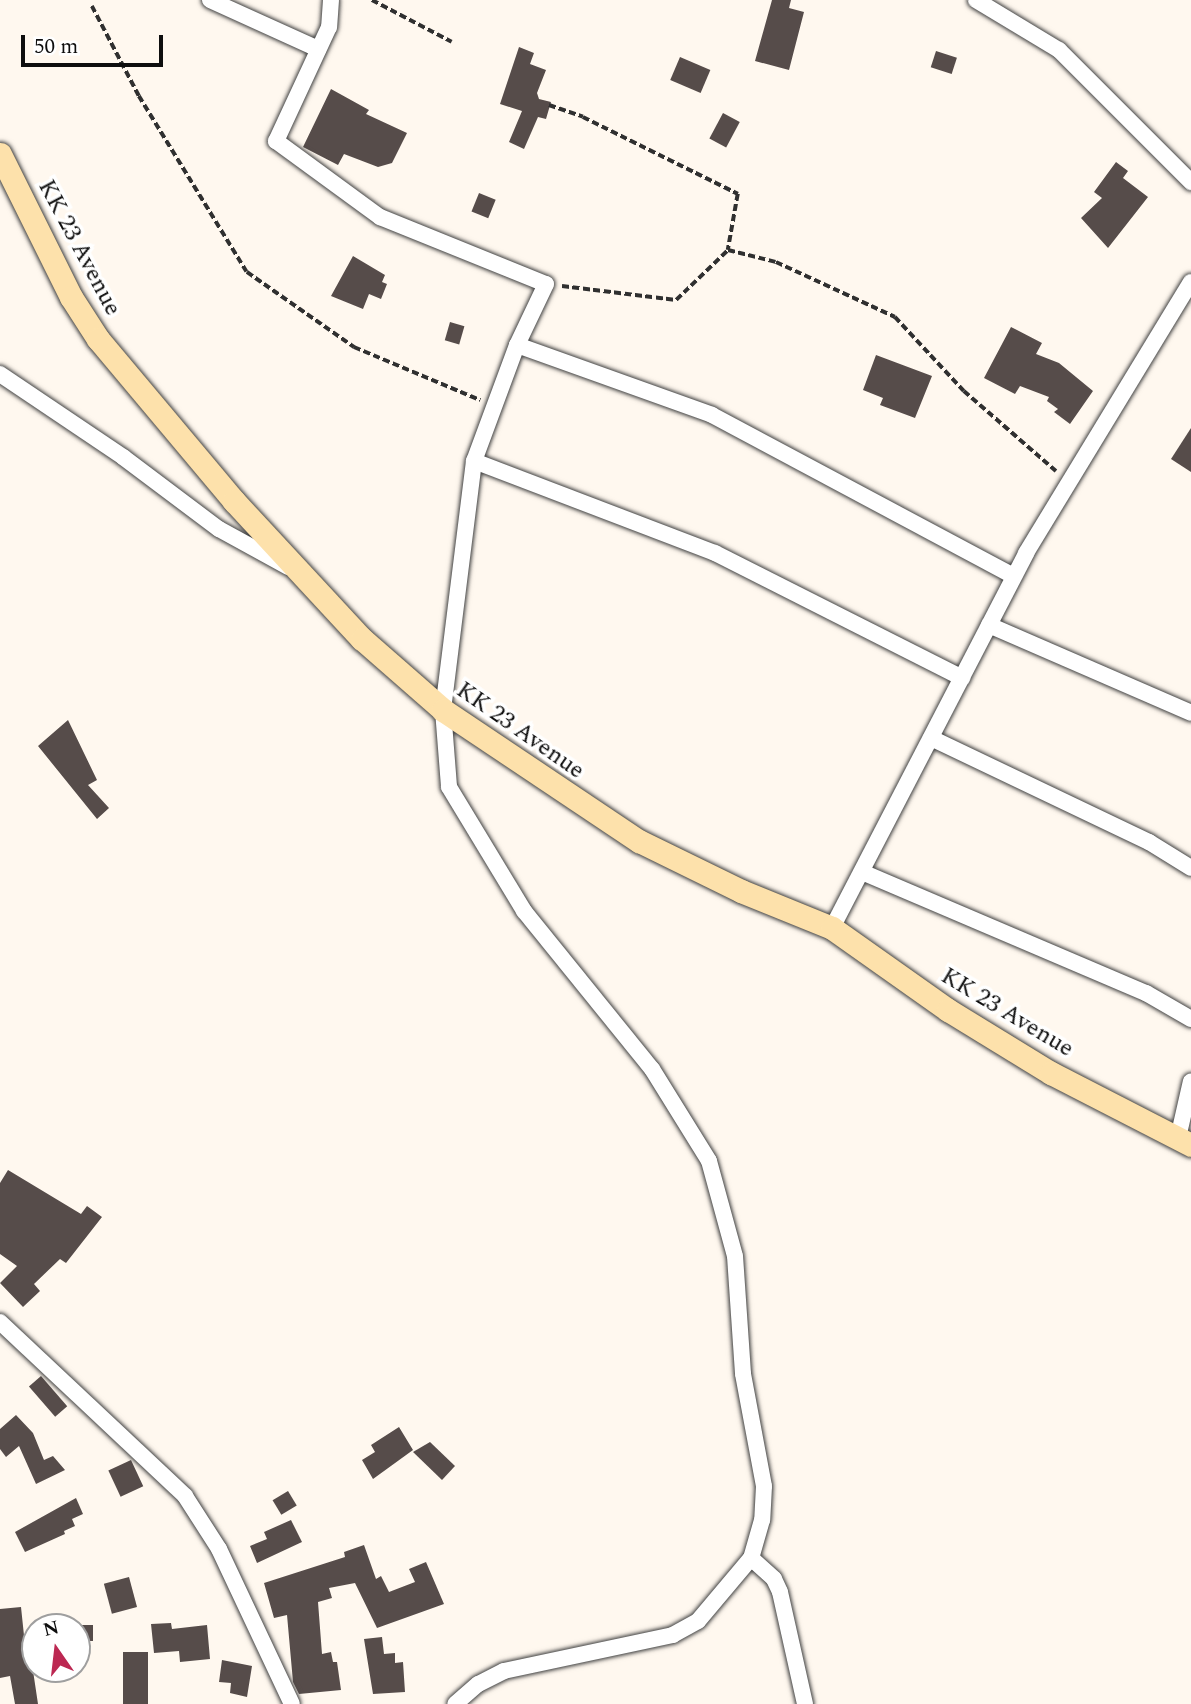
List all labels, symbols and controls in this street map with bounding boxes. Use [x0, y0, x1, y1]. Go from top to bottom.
scale bar [24, 21, 166, 65]
text: 50 m [34, 31, 78, 63]
street label: KK 23 Avenue [31, 175, 127, 321]
street label: KK 23 Avenue [450, 676, 590, 786]
street label: KK 23 Avenue [935, 962, 1079, 1064]
north arrow [21, 1613, 91, 1683]
text: N [40, 1613, 62, 1645]

